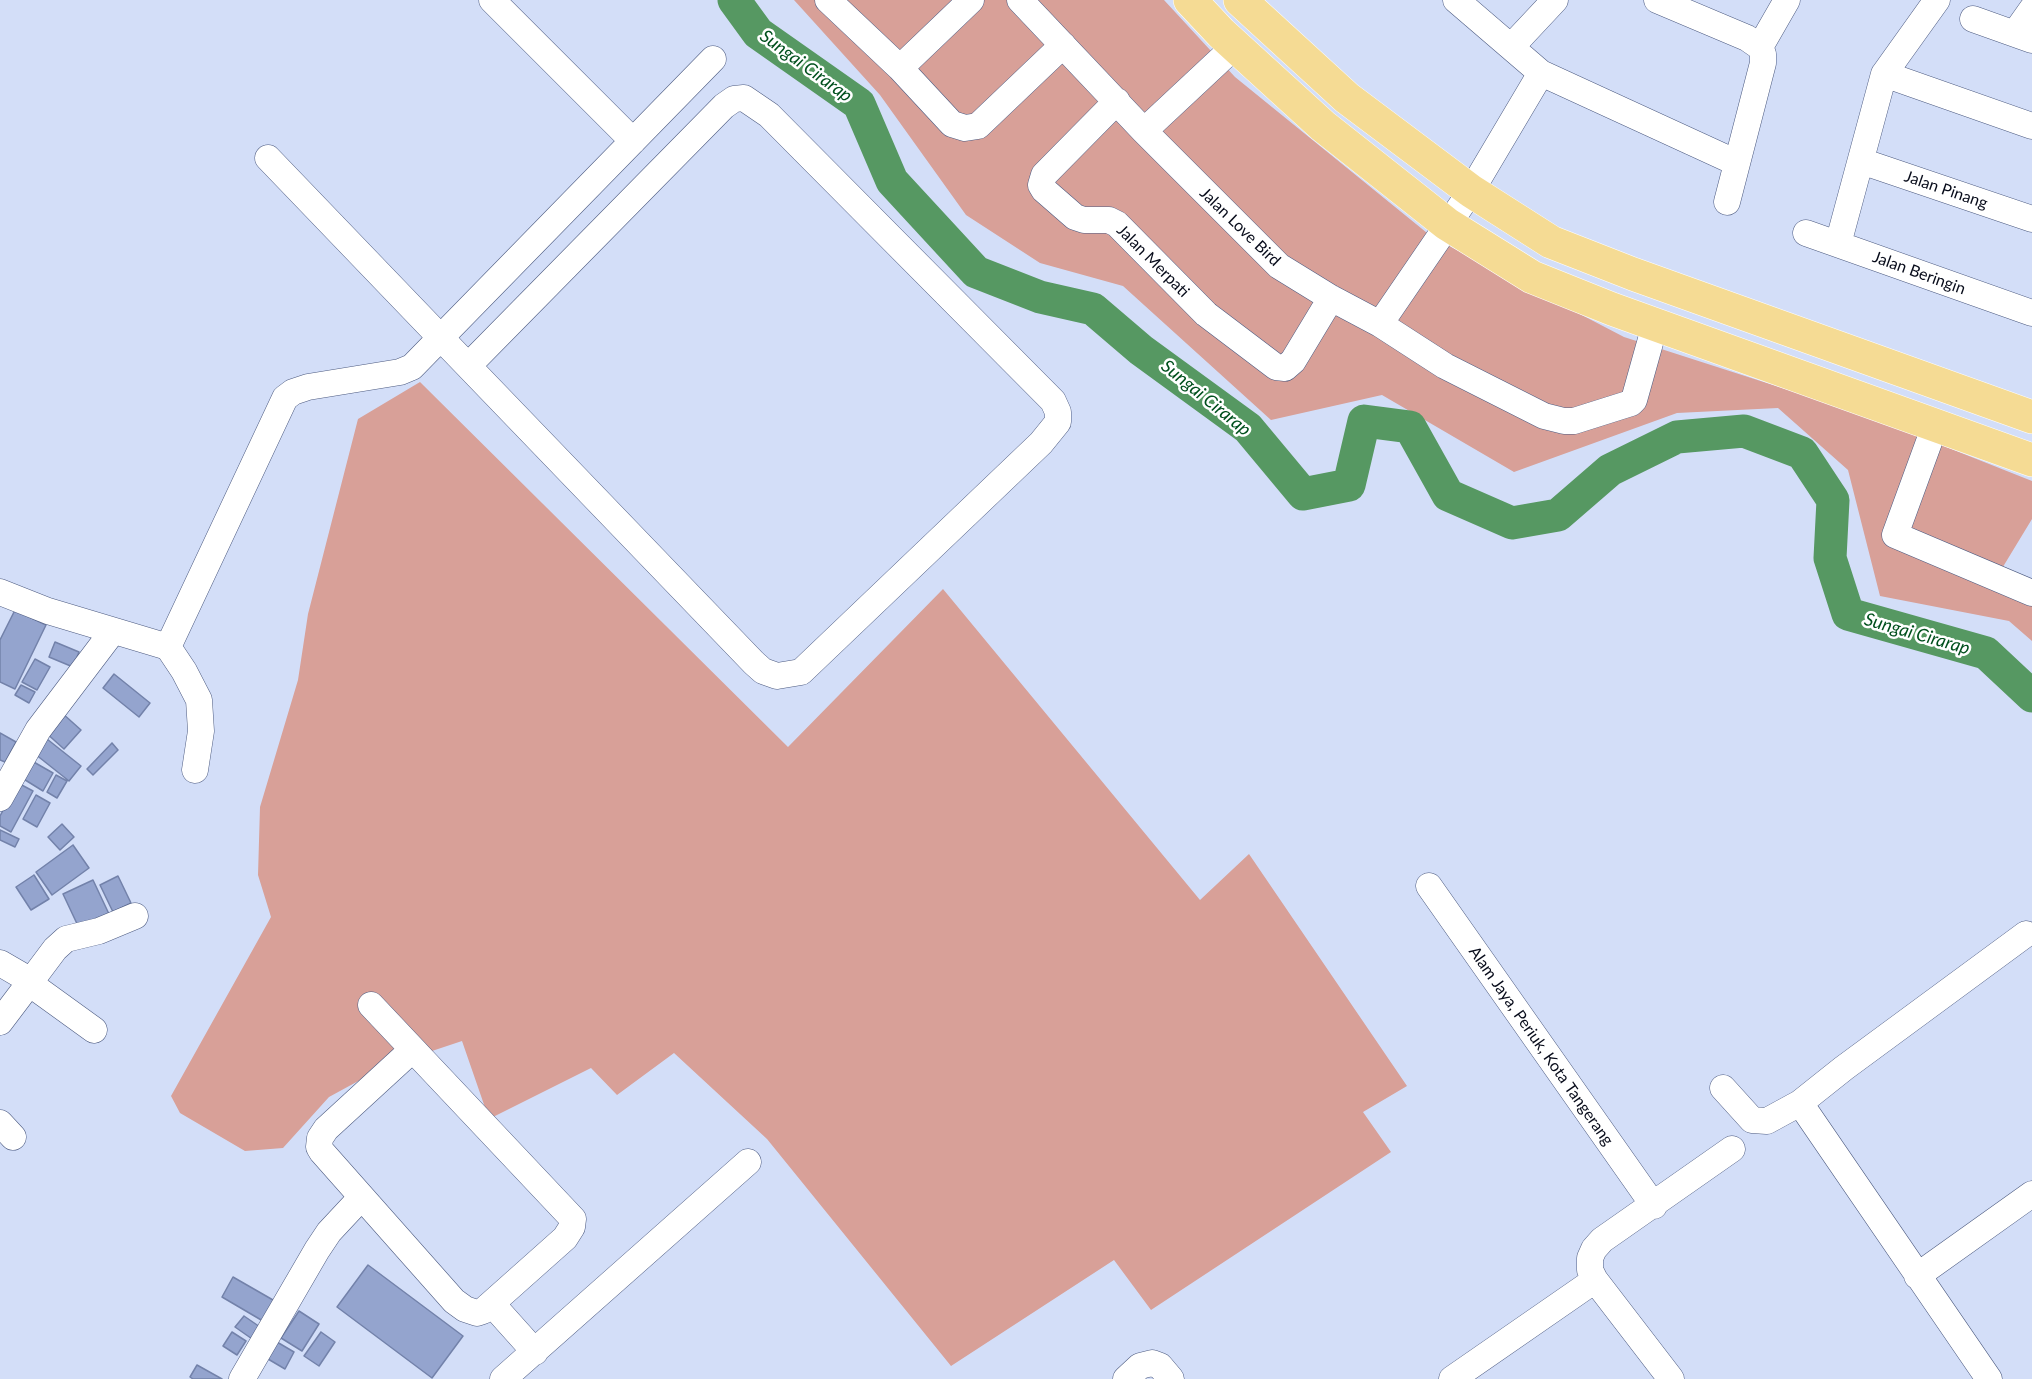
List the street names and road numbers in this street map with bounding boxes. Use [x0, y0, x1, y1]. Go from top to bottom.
street label: Jalan Pinang [1902, 167, 1990, 213]
street label: Jalan Love Bird [1196, 184, 1284, 270]
street label: Jalan Merpati [1113, 221, 1193, 301]
street label: Jalan Beringin [1870, 247, 1968, 299]
street label: Alam Jaya, Periuk, Kota Tangerang [1465, 943, 1617, 1149]

